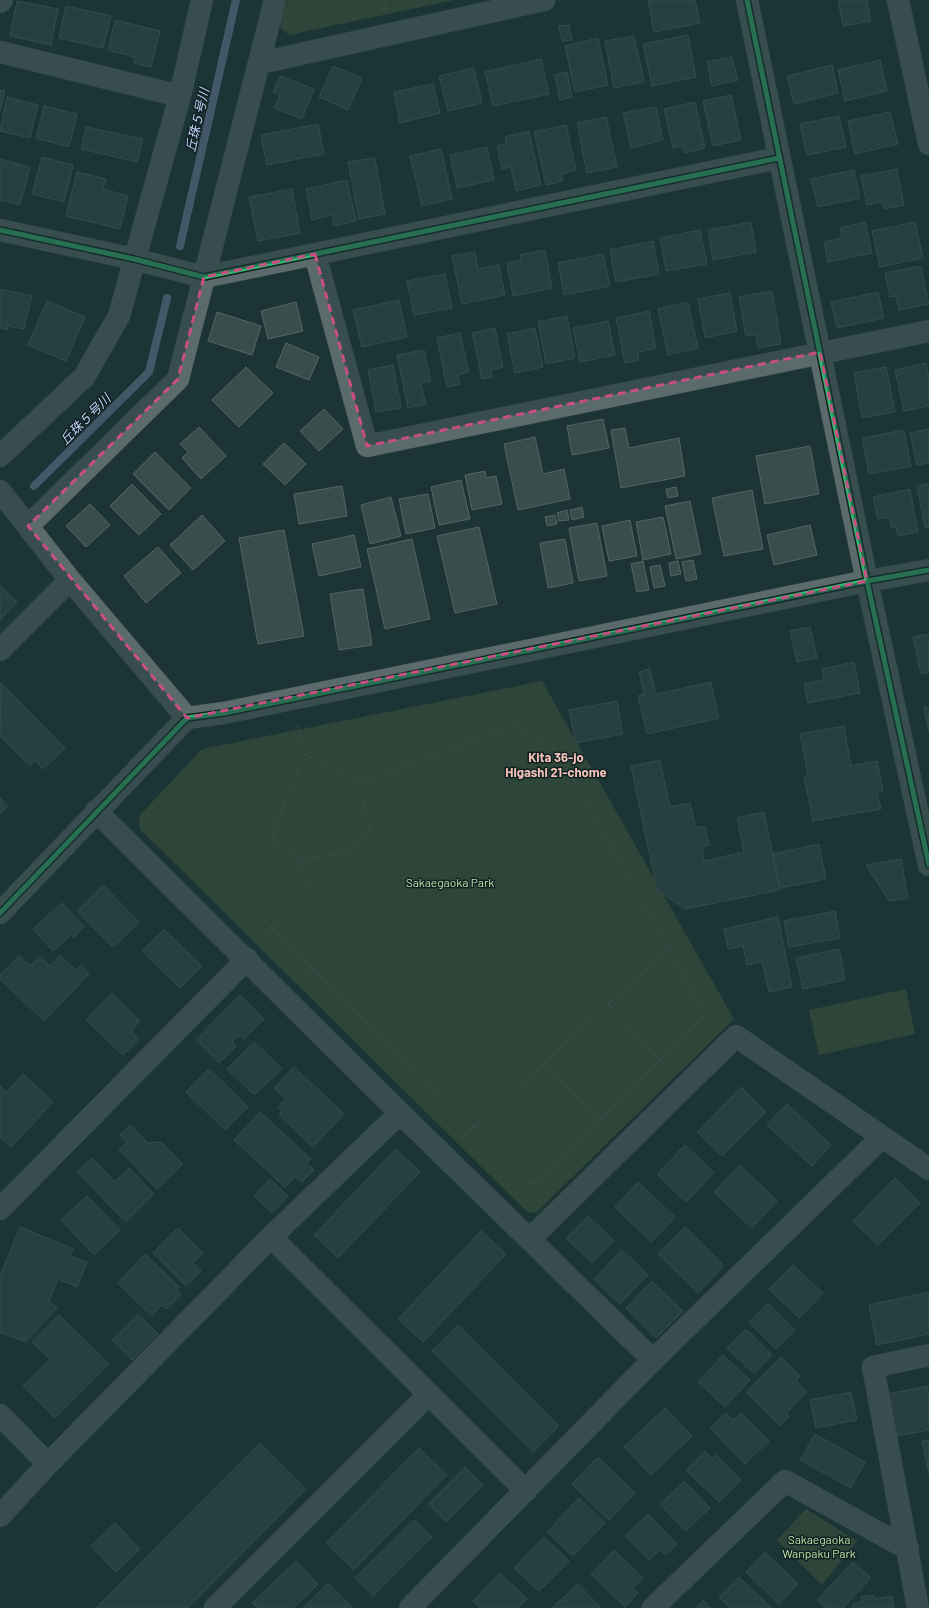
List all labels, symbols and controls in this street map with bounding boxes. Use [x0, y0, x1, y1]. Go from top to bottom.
water label: 丘珠５号川 [182, 85, 213, 153]
water label: 丘珠５号川 [56, 389, 115, 448]
district label: Kita 36-jo Higashi 21-chome [505, 749, 607, 780]
park label: Sakaegaoka Park [406, 875, 494, 889]
park label: Sakaegaoka Wanpaku Park [782, 1532, 856, 1560]

